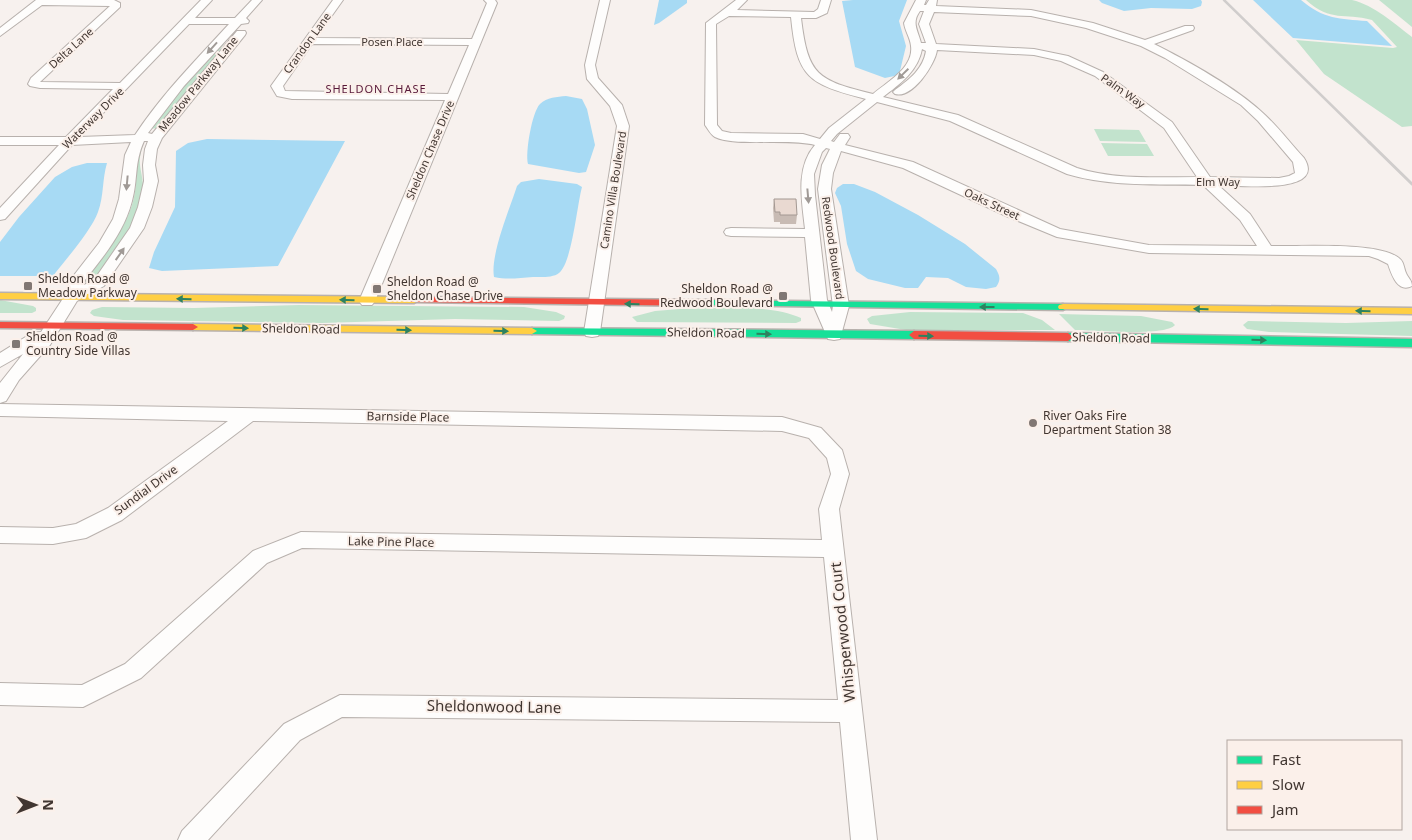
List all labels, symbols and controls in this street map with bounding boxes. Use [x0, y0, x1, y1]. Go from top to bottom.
street label: Crandon Lane [279, 9, 334, 76]
street label: Delta Lane [45, 24, 96, 72]
street label: Meadow Parkway Lane [154, 33, 241, 134]
street label: Posen Place [361, 34, 423, 49]
one-way arrow [206, 42, 218, 54]
one-way arrow [897, 68, 909, 80]
street label: Palm Way [1098, 70, 1149, 111]
district label: SHELDON CHASE [325, 81, 427, 96]
street label: Waterway Drive [59, 84, 127, 152]
street label: Sheldon Chase Drive [402, 98, 457, 202]
street label: Camino Villa Boulevard [596, 130, 629, 250]
street label: Elm Way [1196, 174, 1240, 189]
one-way arrow [123, 175, 131, 191]
street label: Oaks Street [962, 184, 1022, 223]
one-way arrow [804, 188, 812, 204]
street label: Redwood Boulevard [819, 196, 848, 300]
one-way arrow [115, 248, 125, 261]
place label: Sheldon Road @ Meadow Parkway [38, 270, 138, 301]
place label: Sheldon Road @ Sheldon Chase Drive [387, 273, 503, 304]
marker: Sheldon Road @ Meadow Parkway [22, 280, 34, 292]
place label: Sheldon Road @ Redwood Boulevard [660, 280, 773, 311]
marker: Sheldon Road @ Sheldon Chase Drive [371, 283, 383, 295]
marker: Sheldon Road @ Redwood Boulevard [777, 290, 789, 302]
one-way arrow [176, 294, 192, 302]
one-way arrow [339, 296, 355, 304]
one-way arrow [624, 299, 640, 307]
one-way arrow [979, 303, 995, 311]
one-way arrow [1193, 305, 1209, 313]
one-way arrow [1355, 307, 1371, 315]
street label: Sheldon Road [262, 319, 340, 338]
street label: Sheldon Road [667, 323, 745, 342]
one-way arrow [233, 324, 249, 332]
one-way arrow [396, 326, 412, 334]
one-way arrow [493, 327, 509, 335]
place label: Sheldon Road @ Country Side Villas [26, 328, 130, 359]
street label: Sheldon Road [1072, 328, 1150, 347]
one-way arrow [756, 330, 772, 338]
one-way arrow [918, 332, 934, 340]
one-way arrow [1251, 336, 1267, 344]
marker: Sheldon Road @ Country Side Villas [10, 338, 22, 350]
street label: Barnside Place [367, 407, 450, 426]
place label: River Oaks Fire Department Station 38 [1043, 407, 1172, 438]
marker: River Oaks Fire Department Station 38 [1027, 417, 1039, 429]
street label: Sundial Drive [111, 461, 181, 518]
street label: Lake Pine Place [348, 532, 435, 551]
street label: Whisperwood Court [825, 561, 859, 703]
street label: Sheldonwood Lane [427, 695, 561, 717]
legend [1227, 740, 1402, 830]
text: Fast [1272, 749, 1301, 769]
text: Slow [1272, 774, 1305, 794]
north arrow [10, 780, 60, 830]
text: N [39, 799, 58, 811]
text: Jam [1270, 799, 1299, 819]

